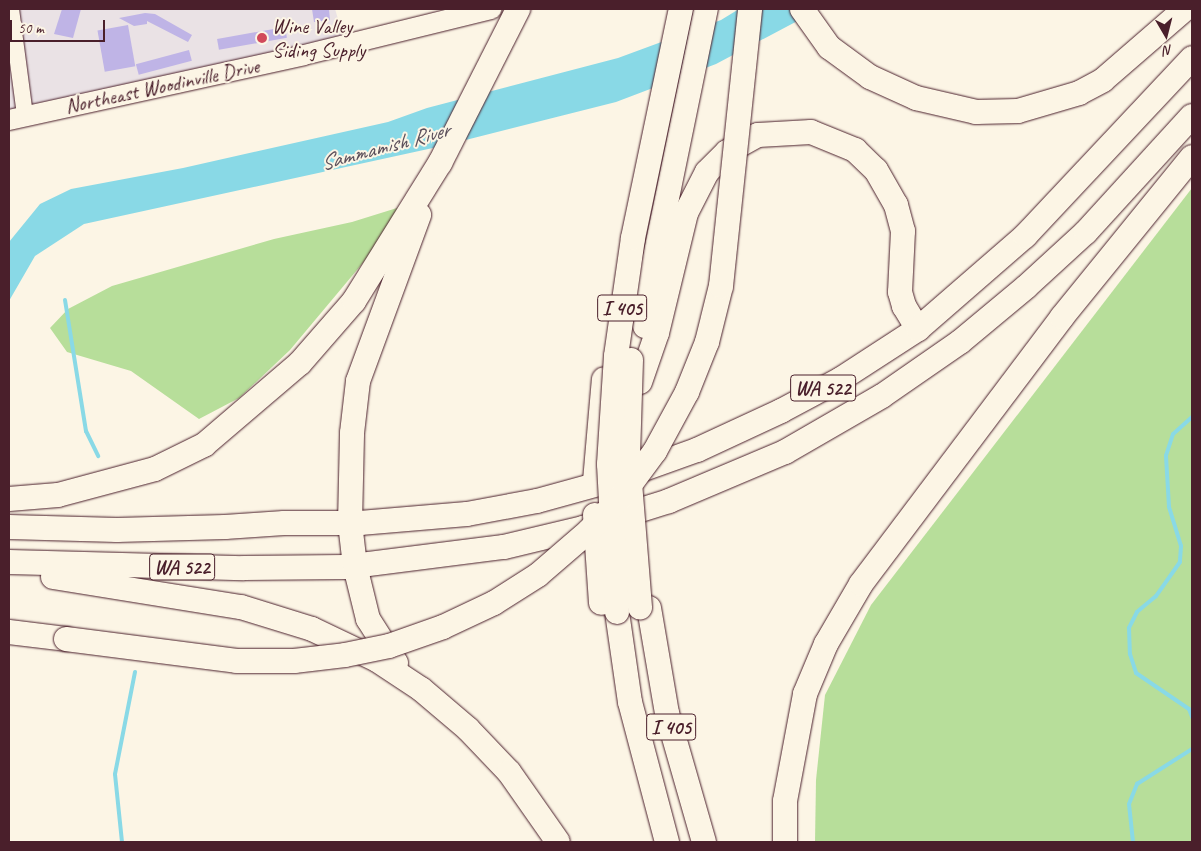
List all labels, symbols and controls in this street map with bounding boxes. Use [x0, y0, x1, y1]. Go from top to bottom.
scale bar [12, 10, 108, 42]
north arrow [1141, 10, 1191, 60]
place label: Wine Valley Siding Supply [272, 13, 365, 63]
text: 50 m [18, 19, 44, 38]
marker: Wine Valley Siding Supply [256, 32, 268, 44]
text: N [1163, 41, 1174, 59]
street label: Northeast Woodinville Drive [63, 53, 261, 119]
water label: Sammamish River [318, 117, 452, 177]
road number: I 405 [597, 290, 647, 326]
road number: WA 522 [789, 370, 857, 406]
road number: WA 522 [148, 550, 216, 584]
road number: I 405 [646, 710, 696, 744]

